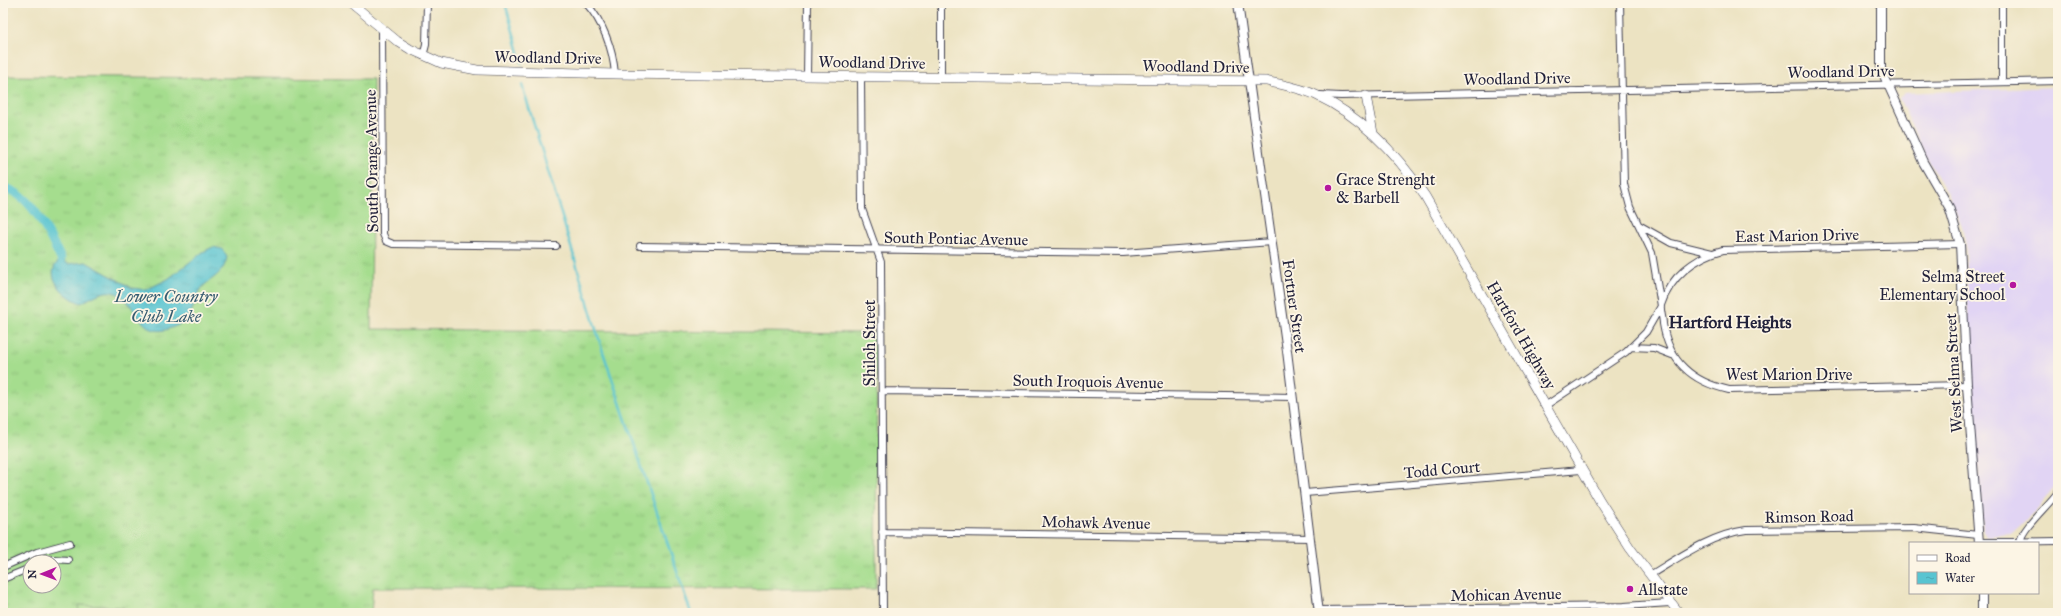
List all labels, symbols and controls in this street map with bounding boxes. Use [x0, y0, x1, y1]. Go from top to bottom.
street label: Woodland Drive [494, 47, 602, 68]
street label: Woodland Drive [818, 52, 926, 73]
street label: Woodland Drive [1142, 56, 1250, 77]
street label: Woodland Drive [1787, 61, 1895, 82]
street label: Woodland Drive [1463, 68, 1571, 89]
street label: South Orange Avenue [361, 89, 383, 233]
place label: Grace Strenght & Barbell [1336, 170, 1436, 207]
marker: Grace Strenght & Barbell [1323, 183, 1333, 193]
street label: East Marion Drive [1735, 225, 1860, 246]
street label: South Pontiac Avenue [884, 228, 1029, 249]
street label: Fortner Street [1279, 258, 1311, 354]
place label: Selma Street Elementary School [1879, 267, 2006, 304]
street label: Hartford Highway [1482, 278, 1561, 394]
marker: Selma Street Elementary School [2008, 280, 2018, 290]
water label: Lower Country Club Lake [113, 286, 218, 327]
street label: Shiloh Street [860, 299, 879, 386]
district label: Hartford Heights [1669, 312, 1791, 333]
street label: West Selma Street [1941, 312, 1966, 433]
street label: West Marion Drive [1726, 365, 1853, 384]
street label: South Iroquois Avenue [1012, 371, 1164, 393]
street label: Todd Court [1403, 457, 1481, 482]
street label: Rimson Road [1764, 506, 1854, 527]
street label: Mohawk Avenue [1041, 512, 1151, 533]
legend [1909, 542, 2039, 594]
text: Road [1945, 551, 1971, 565]
north arrow [22, 554, 62, 594]
text: N [26, 569, 39, 579]
text: Water [1945, 571, 1975, 585]
place label: Allstate [1637, 580, 1688, 599]
street label: Mohican Avenue [1450, 584, 1562, 605]
marker: Allstate [1625, 584, 1635, 594]

